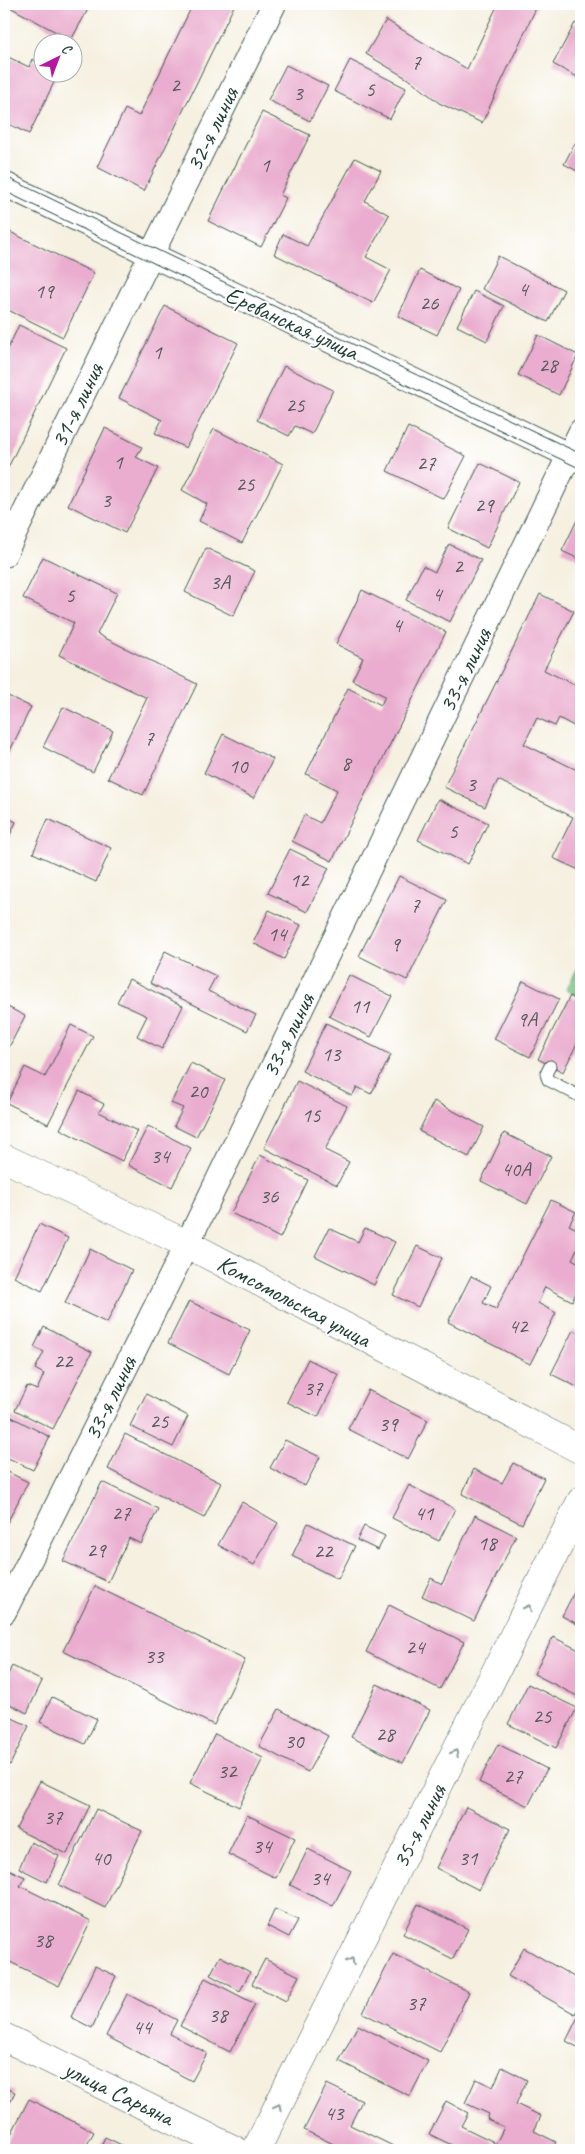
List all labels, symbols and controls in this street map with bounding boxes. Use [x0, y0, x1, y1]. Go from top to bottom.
north arrow [32, 32, 82, 82]
text: С [58, 40, 76, 59]
house number: 7 [411, 49, 422, 75]
house number: 2 [170, 72, 181, 98]
house number: 5 [365, 76, 376, 102]
house number: 3 [293, 80, 304, 106]
street label: 32-я линия [179, 81, 246, 176]
house number: 1 [260, 152, 271, 178]
house number: 4 [518, 276, 530, 302]
house number: 19 [35, 278, 55, 304]
street label: Ереванская улица [221, 279, 365, 367]
house number: 26 [420, 290, 439, 316]
house number: 1 [152, 339, 163, 365]
house number: 28 [539, 352, 560, 378]
street label: 31-я линия [44, 357, 111, 452]
house number: 25 [286, 392, 306, 418]
house number: 1 [113, 449, 124, 475]
house number: 27 [417, 450, 437, 476]
house number: 25 [236, 471, 256, 497]
house number: 3 [101, 487, 112, 513]
house number: 29 [475, 492, 495, 518]
house number: 2 [453, 553, 464, 579]
house number: 3А [210, 569, 231, 595]
house number: 4 [432, 581, 444, 607]
house number: 5 [65, 582, 76, 608]
house number: 4 [392, 612, 404, 638]
street label: 33-я линия [432, 622, 499, 717]
house number: 7 [144, 725, 155, 751]
house number: 8 [341, 750, 353, 776]
house number: 10 [229, 753, 249, 779]
house number: 3 [466, 771, 477, 797]
house number: 5 [448, 818, 459, 844]
house number: 12 [290, 867, 310, 893]
house number: 7 [410, 892, 421, 918]
house number: 14 [268, 921, 289, 947]
house number: 9 [390, 931, 401, 957]
street label: 33-я линия [255, 987, 322, 1082]
house number: 11 [351, 993, 371, 1019]
house number: 9А [517, 1006, 538, 1032]
house number: 13 [322, 1041, 342, 1067]
house number: 20 [189, 1078, 209, 1104]
house number: 15 [302, 1102, 322, 1128]
house number: 34 [151, 1143, 172, 1169]
house number: 40А [501, 1156, 532, 1182]
house number: 36 [260, 1183, 279, 1209]
street label: Комсомольская улица [212, 1248, 377, 1355]
house number: 42 [509, 1313, 529, 1339]
house number: 22 [54, 1348, 74, 1374]
street label: 33-я линия [77, 1350, 144, 1445]
house number: 37 [304, 1375, 324, 1401]
house number: 25 [150, 1408, 170, 1434]
house number: 39 [379, 1411, 399, 1437]
house number: 27 [112, 1500, 132, 1526]
house number: 41 [415, 1500, 435, 1526]
house number: 18 [478, 1530, 499, 1556]
house number: 29 [87, 1537, 107, 1563]
house number: 22 [314, 1538, 334, 1564]
one-way arrow [522, 1604, 532, 1613]
house number: 24 [406, 1634, 427, 1660]
house number: 33 [145, 1643, 165, 1669]
house number: 25 [533, 1703, 553, 1729]
house number: 28 [376, 1721, 397, 1747]
house number: 30 [285, 1728, 305, 1754]
one-way arrow [449, 1750, 459, 1759]
house number: 32 [218, 1758, 238, 1784]
house number: 27 [504, 1763, 524, 1789]
street label: 35-я линия [385, 1778, 453, 1873]
house number: 37 [44, 1804, 64, 1830]
house number: 34 [253, 1833, 274, 1859]
house number: 40 [92, 1845, 112, 1871]
house number: 31 [459, 1845, 479, 1871]
house number: 34 [311, 1865, 332, 1891]
house number: 38 [34, 1927, 55, 1953]
one-way arrow [345, 1958, 355, 1967]
house number: 37 [407, 1990, 427, 2016]
house number: 38 [209, 2002, 230, 2028]
house number: 44 [133, 2014, 154, 2040]
street label: улица Сарьяна [58, 2053, 180, 2133]
house number: 43 [325, 2100, 345, 2126]
one-way arrow [272, 2103, 282, 2112]

